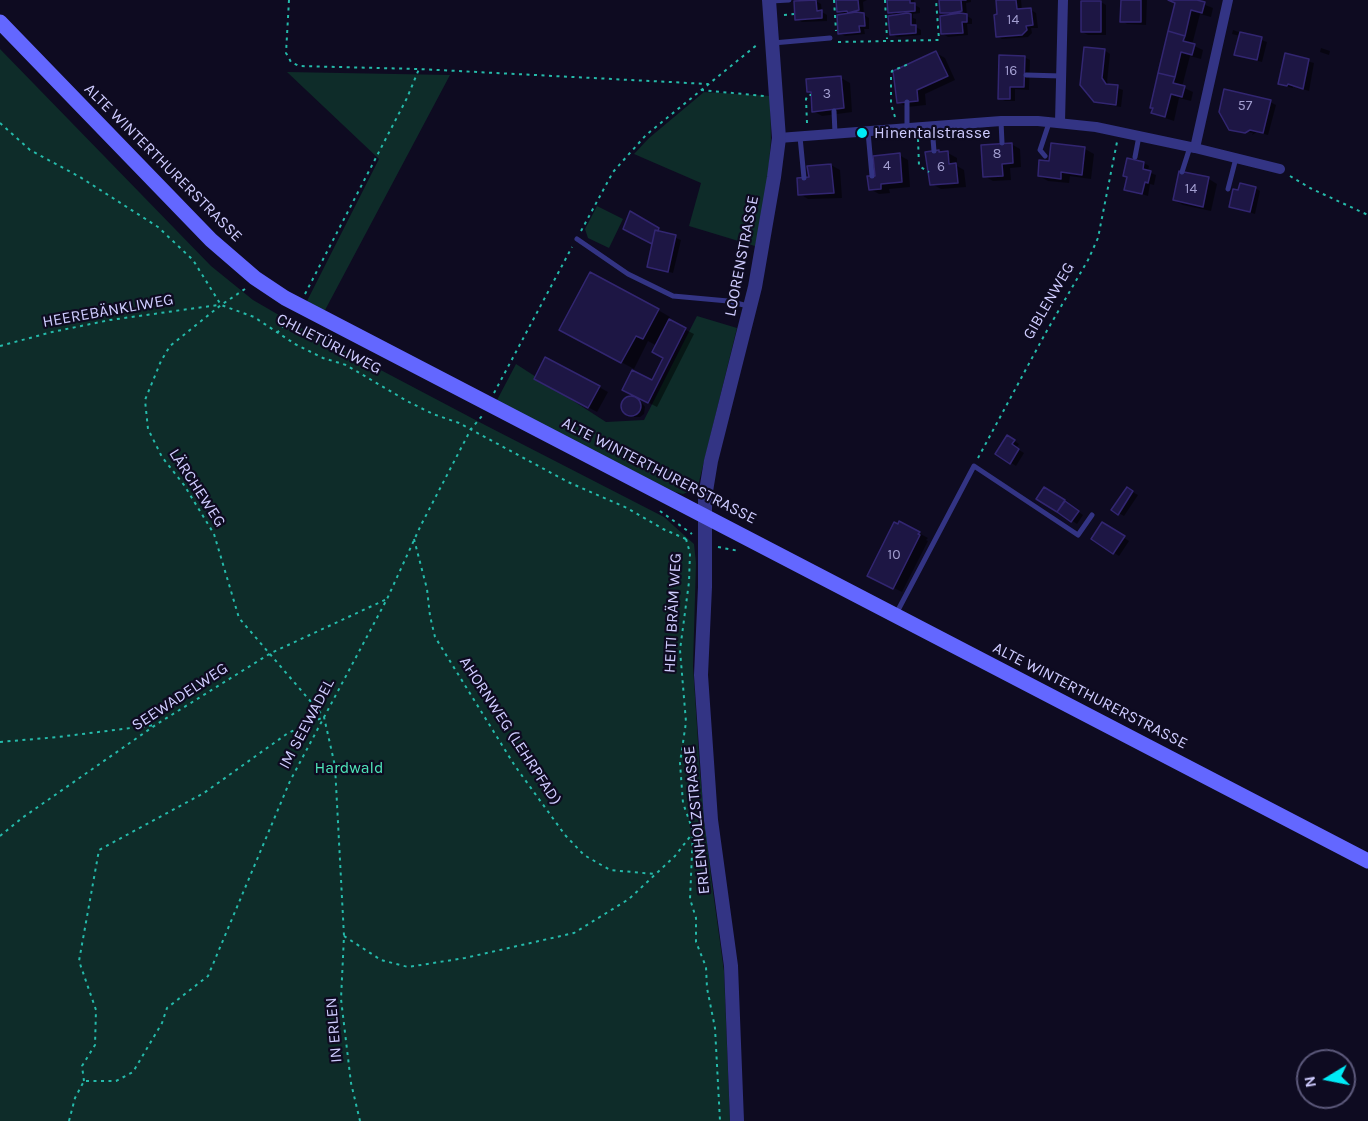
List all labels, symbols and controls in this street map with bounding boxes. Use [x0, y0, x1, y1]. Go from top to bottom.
house number: 14 [1007, 12, 1019, 28]
house number: 16 [1005, 63, 1017, 79]
street label: ALTE WINTERTHURERSTRASSE [80, 80, 246, 246]
house number: 3 [823, 86, 831, 102]
house number: 57 [1238, 98, 1252, 114]
place label: Hinentalstrasse [874, 123, 990, 143]
marker: Hinentalstrasse [855, 126, 869, 140]
house number: 8 [993, 146, 1001, 162]
house number: 4 [883, 158, 891, 174]
house number: 6 [937, 159, 945, 175]
house number: 14 [1185, 181, 1197, 197]
street label: LOORENSTRASSE [721, 194, 763, 318]
street label: GIBLENWEG [1019, 259, 1079, 343]
street label: HEEREBÄNKLIWEG [41, 290, 175, 332]
street label: CHLIETÜRLIWEG [273, 309, 385, 379]
street label: ALTE WINTERTHURERSTRASSE [558, 413, 760, 529]
street label: LÄRCHEWEG [165, 445, 229, 531]
house number: 10 [888, 547, 900, 563]
street label: HEITI BRÄM WEG [660, 552, 686, 674]
street label: ALTE WINTERTHURERSTRASSE [989, 638, 1191, 754]
street label: AHORNWEG (LEHRPFAD) [455, 653, 565, 809]
street label: SEEWADELWEG [128, 659, 232, 735]
street label: IM SEEWADEL [275, 676, 339, 772]
street label: ERLENHOLZSTRASSE [680, 745, 714, 895]
park label: Hardwald [314, 758, 384, 778]
street label: IN ERLEN [322, 997, 346, 1063]
north arrow [1296, 1049, 1356, 1109]
text: N [1299, 1075, 1320, 1089]

